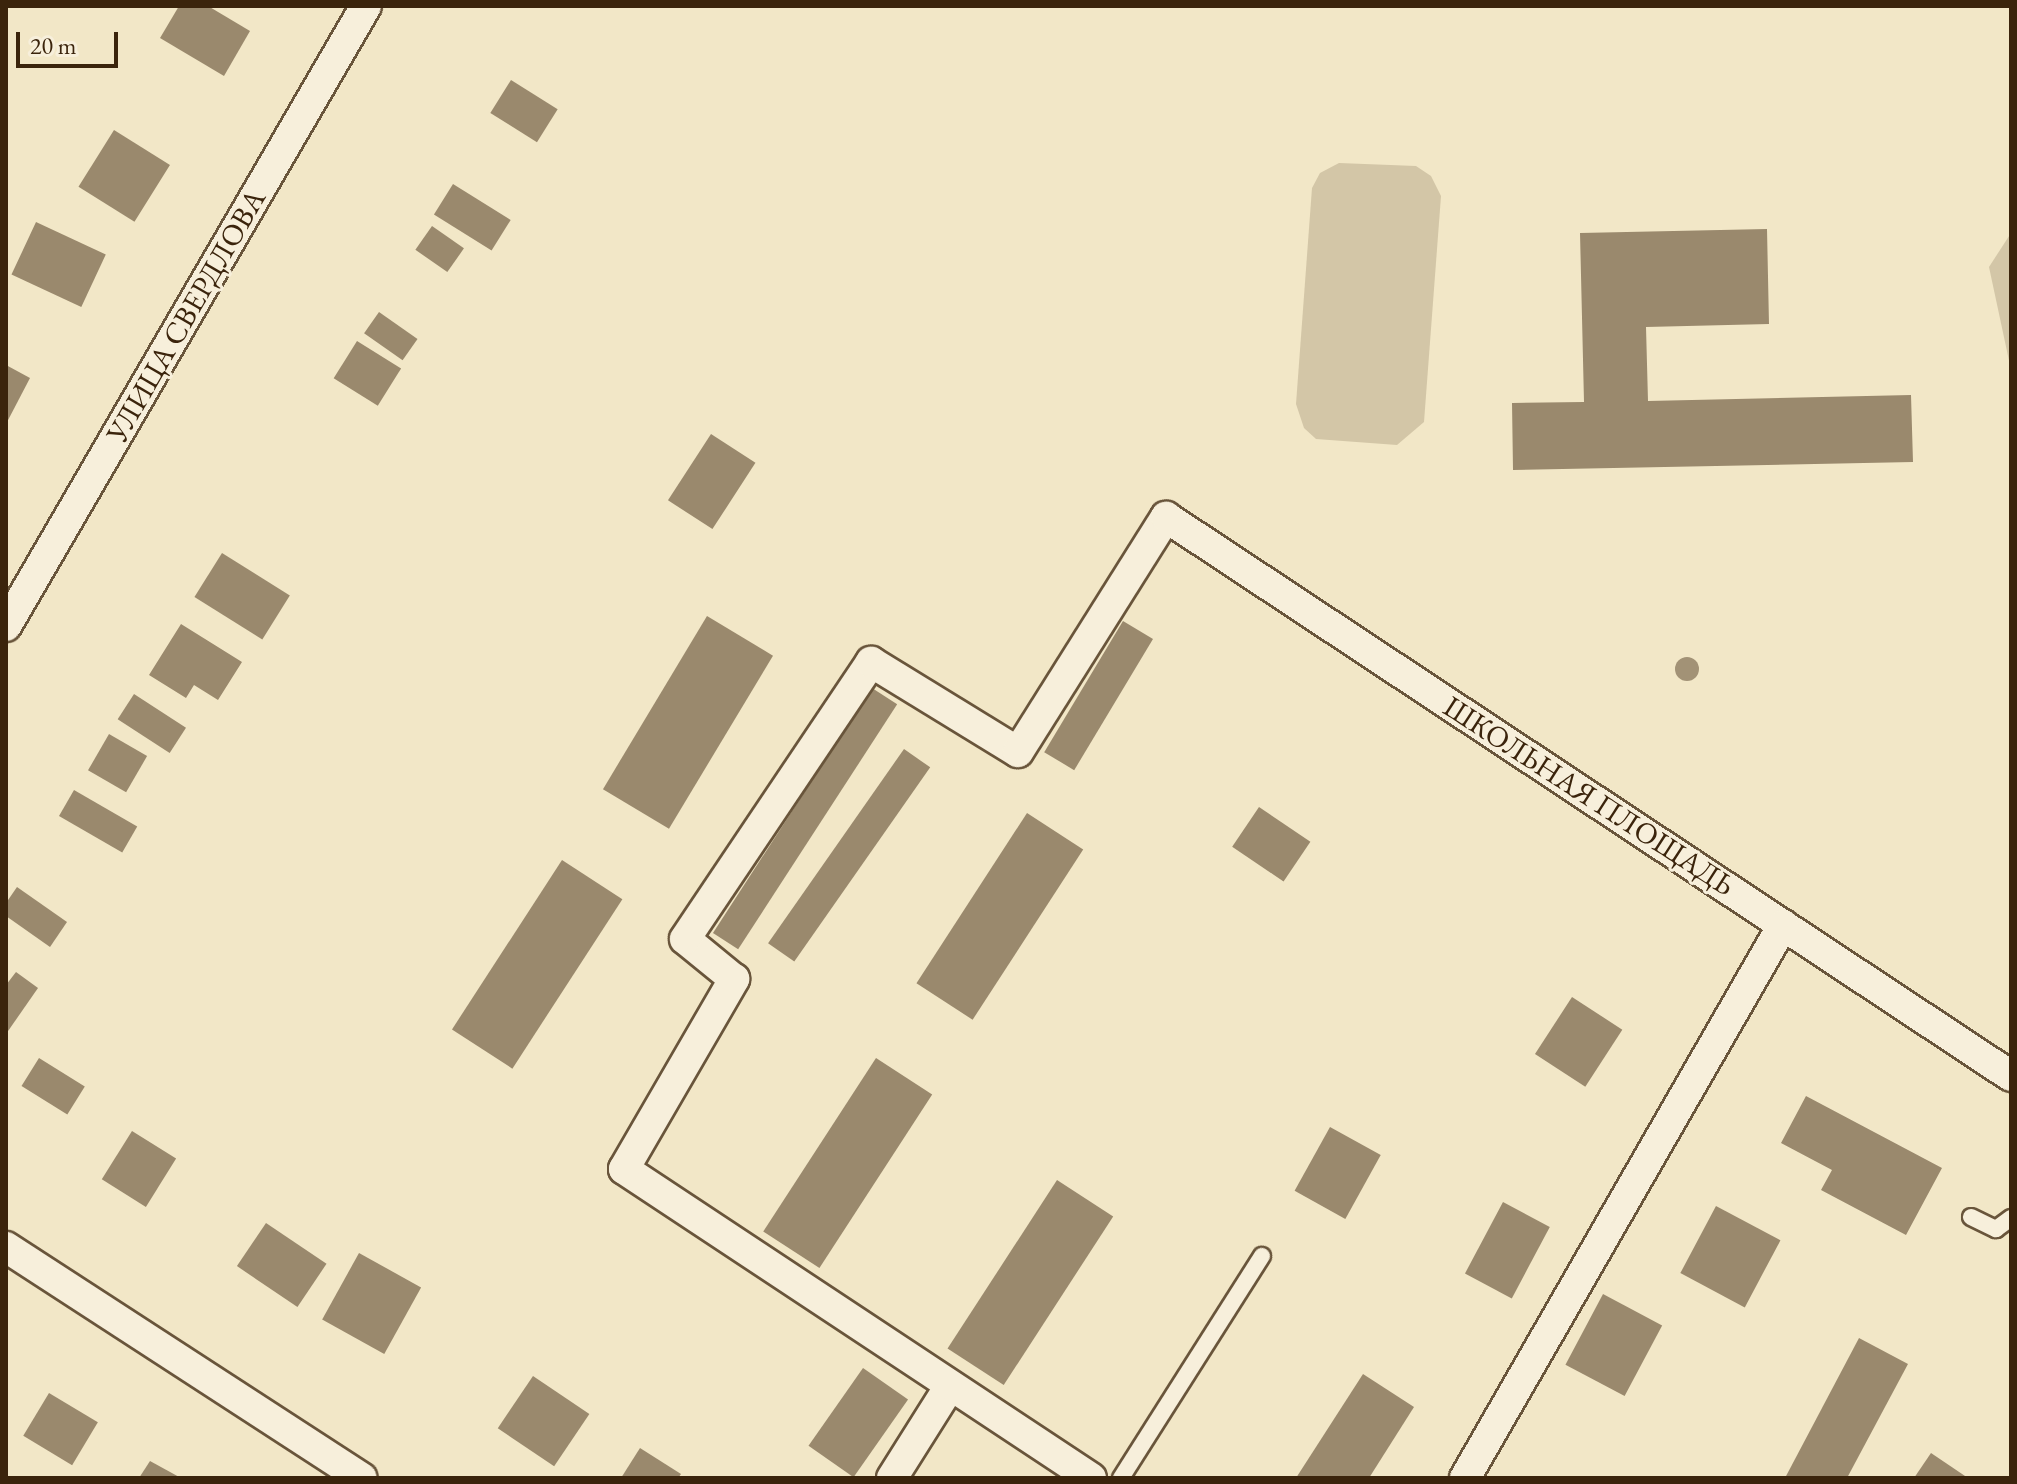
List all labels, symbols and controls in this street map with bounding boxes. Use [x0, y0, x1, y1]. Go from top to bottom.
scale bar [20, 16, 122, 66]
text: 20 m [30, 30, 77, 61]
street label: УЛИЦА СВЕРДЛОВА [99, 183, 273, 449]
street label: ШКОЛЬНАЯ ПЛОЩАДЬ [1437, 688, 1741, 904]

